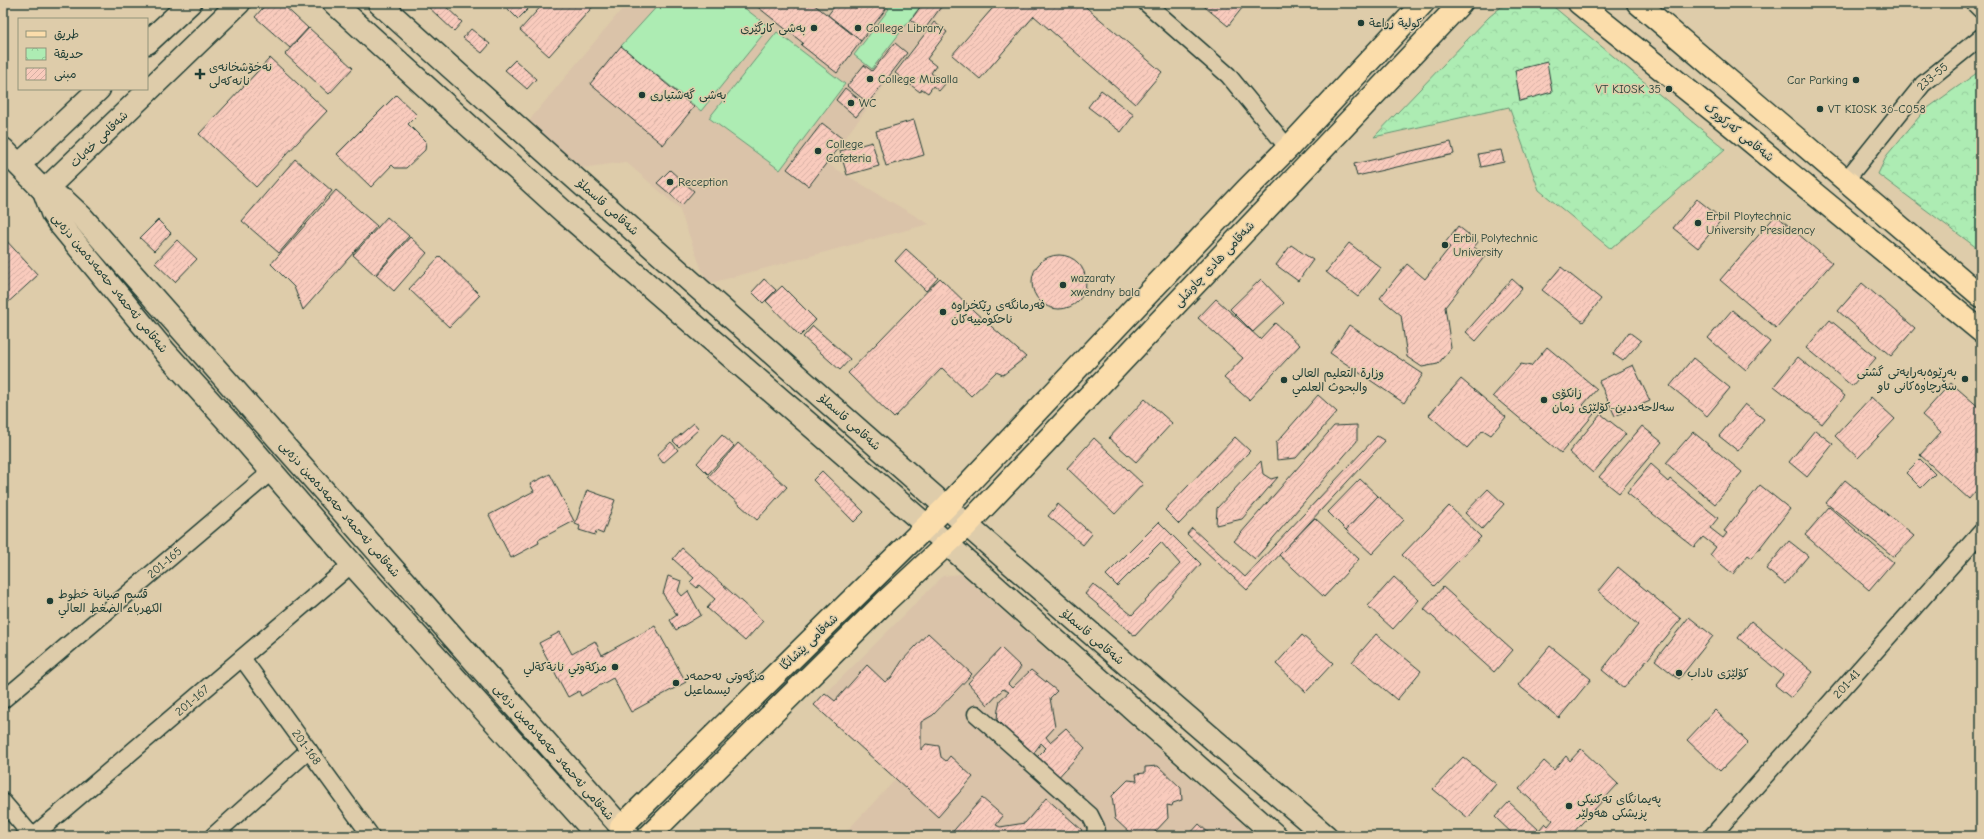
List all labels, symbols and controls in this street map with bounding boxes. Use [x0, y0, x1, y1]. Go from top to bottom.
place label: كولية زراعة [1369, 16, 1422, 31]
legend [18, 18, 148, 90]
marker: كولية زراعة [1356, 18, 1366, 28]
place label: بەشی کارگێری [740, 21, 806, 36]
place label: College Library [866, 21, 944, 35]
marker: بەشی کارگێری [809, 23, 819, 33]
marker: College Library [853, 23, 863, 33]
text: طريق [54, 27, 79, 41]
text: حديقة [54, 47, 83, 61]
place label: نەخۆشخانەی نانەکەلی [209, 60, 272, 89]
street label: 233-55 [1914, 60, 1951, 93]
text: مبنى [54, 67, 77, 82]
marker: نەخۆشخانەی نانەکەلی [194, 68, 206, 80]
place label: College Musalla [878, 72, 958, 86]
place label: Car Parking [1787, 73, 1848, 87]
marker: College Musalla [865, 74, 875, 84]
marker: Car Parking [1851, 75, 1861, 85]
place label: VT KIOSK 35 [1596, 82, 1661, 96]
marker: VT KIOSK 35 [1664, 84, 1674, 94]
place label: بەشی گەشتیاری [650, 88, 726, 103]
marker: بەشی گەشتیاری [637, 90, 647, 100]
place label: WC [859, 96, 876, 110]
marker: WC [846, 98, 856, 108]
street label: شەقامی کەرکووک [1701, 100, 1777, 165]
place label: VT KIOSK 36-C058 [1828, 102, 1926, 116]
marker: VT KIOSK 36-C058 [1815, 104, 1825, 114]
street label: شەقامی خەبات [67, 108, 132, 171]
place label: College Cafeteria [826, 137, 871, 165]
marker: College Cafeteria [813, 146, 823, 156]
street label: شەقامی قاسملۆ [573, 175, 642, 239]
place label: Reception [678, 175, 728, 189]
marker: Reception [665, 177, 675, 187]
place label: Erbil Ploytechnic University Presidency [1706, 209, 1816, 237]
street label: شەقامی ئەحمەد حەمەدەمین دزەیی [48, 210, 171, 356]
street label: شەقامی هادی چاوشلی [1171, 218, 1258, 310]
marker: Erbil Ploytechnic University Presidency [1693, 218, 1703, 228]
place label: Erbil Polytechnic University [1453, 231, 1538, 259]
marker: Erbil Polytechnic University [1440, 240, 1450, 250]
place label: wazaraty xwendny bala [1070, 271, 1140, 299]
marker: wazaraty xwendny bala [1058, 280, 1068, 290]
place label: فەرمانگەی ڕێکخراوە ناحکومییەکان [951, 298, 1045, 326]
marker: فەرمانگەی ڕێکخراوە ناحکومییەکان [938, 307, 948, 317]
place label: بەڕێوەبەرایەتی گشتی سەرچاوەکانی ئاو [1857, 365, 1957, 394]
place label: وزارة التعليم العالى والبحوث العلمي [1292, 366, 1384, 398]
marker: بەڕێوەبەرایەتی گشتی سەرچاوەکانی ئاو [1960, 374, 1970, 384]
marker: وزارة التعليم العالى والبحوث العلمي [1279, 375, 1289, 385]
place label: زانکۆی سەلاحەددین-کۆلێژی زمان [1552, 386, 1675, 414]
street label: شەقامی قاسملۆ [815, 390, 884, 454]
marker: زانکۆی سەلاحەددین-کۆلێژی زمان [1539, 395, 1549, 405]
street label: شەقامی ئەحمەد حەمەدەمین دزەیی [276, 438, 403, 581]
street label: 201-165 [144, 544, 185, 581]
place label: قسم صيانة خطوط الكهرباء الضغط العالي [58, 587, 162, 619]
marker: قسم صيانة خطوط الكهرباء الضغط العالي [45, 596, 55, 606]
street label: شەقامی قاسملۆ [1058, 606, 1127, 668]
street label: شەقامی پێشانگا [777, 611, 841, 674]
place label: مزكةوتي نانةكةلي [523, 660, 607, 678]
marker: مزكةوتي نانةكةلي [610, 662, 620, 672]
place label: کۆلێژی ئاداب [1687, 666, 1749, 681]
street label: 201-41 [1830, 667, 1863, 701]
marker: کۆلێژی ئاداب [1674, 668, 1684, 678]
place label: مزگەوتی ئەحمەد ئیسماعیل [684, 669, 765, 697]
marker: مزگەوتی ئەحمەد ئیسماعیل [671, 678, 681, 688]
street label: شەقامی ئەحمەد حەمەدەمین دزەیی [490, 681, 617, 824]
street label: 201-167 [172, 682, 212, 719]
street label: 201-168 [289, 727, 324, 768]
place label: پەیمانگای تەکنیکی پزیشکی هەولێر [1576, 792, 1661, 821]
marker: پەیمانگای تەکنیکی پزیشکی هەولێر [1564, 801, 1574, 811]

